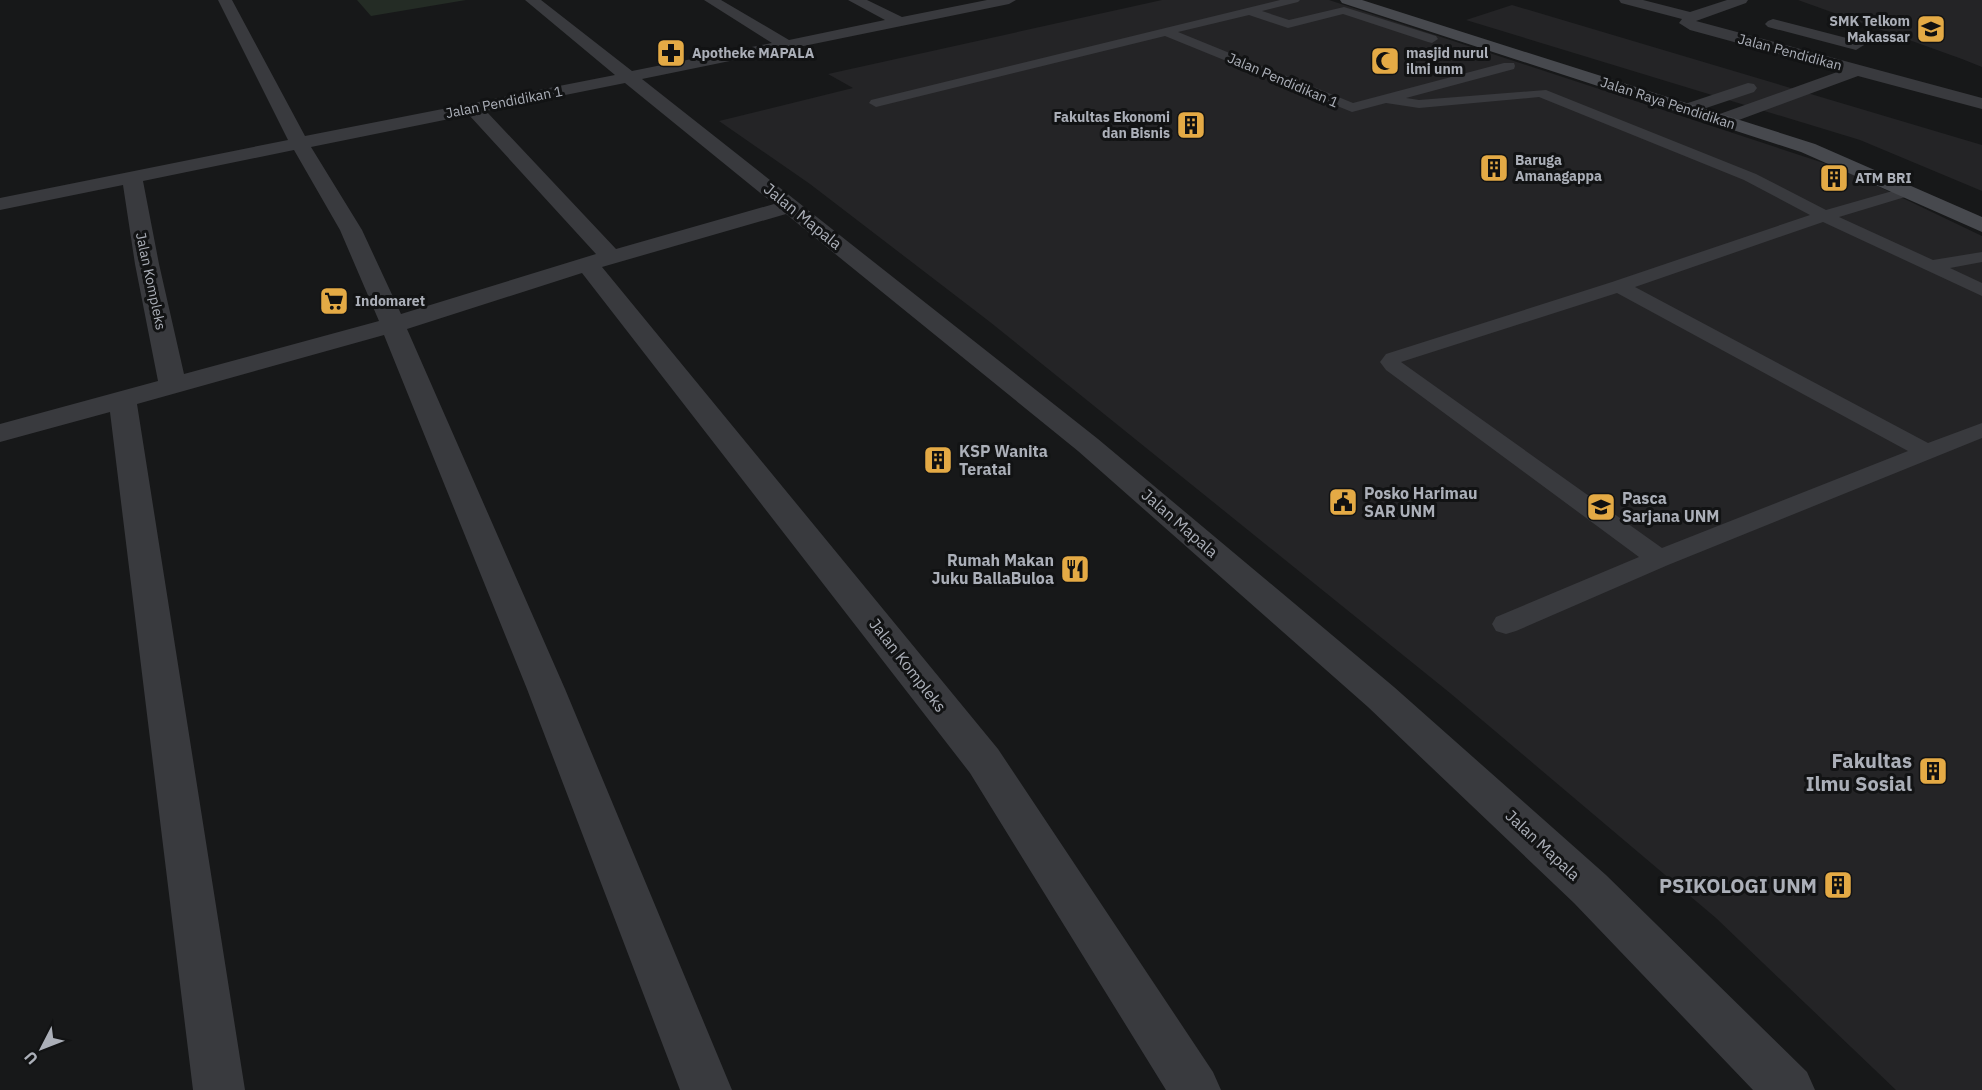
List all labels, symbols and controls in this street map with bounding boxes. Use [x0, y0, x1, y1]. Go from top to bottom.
place label: SMK Telkom Makassar [1829, 12, 1910, 46]
school or university icon: SMK Telkom Makassar [1915, 13, 1947, 45]
street label: Jalan Pendidikan [1736, 29, 1844, 75]
pharmacy icon: Apotheke MAPALA [655, 37, 687, 69]
place label: Apotheke MAPALA [692, 44, 815, 62]
place label: masjid nurul ilmi unm [1406, 44, 1488, 78]
mosque icon: masjid nurul ilmi unm [1369, 45, 1401, 77]
street label: Jalan Pendidikan 1 [1225, 49, 1341, 111]
street label: Jalan Raya Pendidikan [1598, 73, 1738, 133]
street label: Jalan Pendidikan 1 [444, 82, 564, 122]
place label: Fakultas Ekonomi dan Bisnis [1053, 108, 1170, 142]
building icon: Fakultas Ekonomi dan Bisnis [1175, 109, 1207, 141]
place label: Baruga Amanagappa [1515, 151, 1602, 185]
building icon: Baruga Amanagappa [1478, 152, 1510, 184]
building icon: ATM BRI [1818, 162, 1850, 194]
place label: ATM BRI [1855, 169, 1911, 187]
street label: Jalan Mapala [760, 178, 846, 254]
street label: Jalan Kompleks [132, 231, 170, 332]
supermarket icon: Indomaret [318, 285, 350, 317]
place label: Indomaret [355, 292, 425, 310]
place label: KSP Wanita Teratai [959, 441, 1048, 479]
building icon: KSP Wanita Teratai [922, 444, 954, 476]
place label: Posko Harimau SAR UNM [1364, 483, 1478, 521]
street label: Jalan Mapala [1138, 484, 1223, 562]
public building icon: Posko Harimau SAR UNM [1327, 486, 1359, 518]
place label: Pasca Sarjana UNM [1622, 488, 1719, 526]
school or university icon: Pasca Sarjana UNM [1585, 491, 1617, 523]
place label: Rumah Makan Juku BallaBuloa [932, 550, 1054, 588]
restaurant icon: Rumah Makan Juku BallaBuloa [1059, 553, 1091, 585]
street label: Jalan Kompleks [865, 614, 951, 716]
place label: Fakultas Ilmu Sosial [1806, 747, 1912, 797]
building icon: Fakultas Ilmu Sosial [1917, 755, 1949, 787]
street label: Jalan Mapala [1502, 805, 1585, 885]
building icon: PSIKOLOGI UNM [1822, 869, 1854, 901]
place label: PSIKOLOGI UNM [1659, 872, 1817, 899]
north arrow [12, 1018, 72, 1078]
text: U [20, 1047, 42, 1069]

